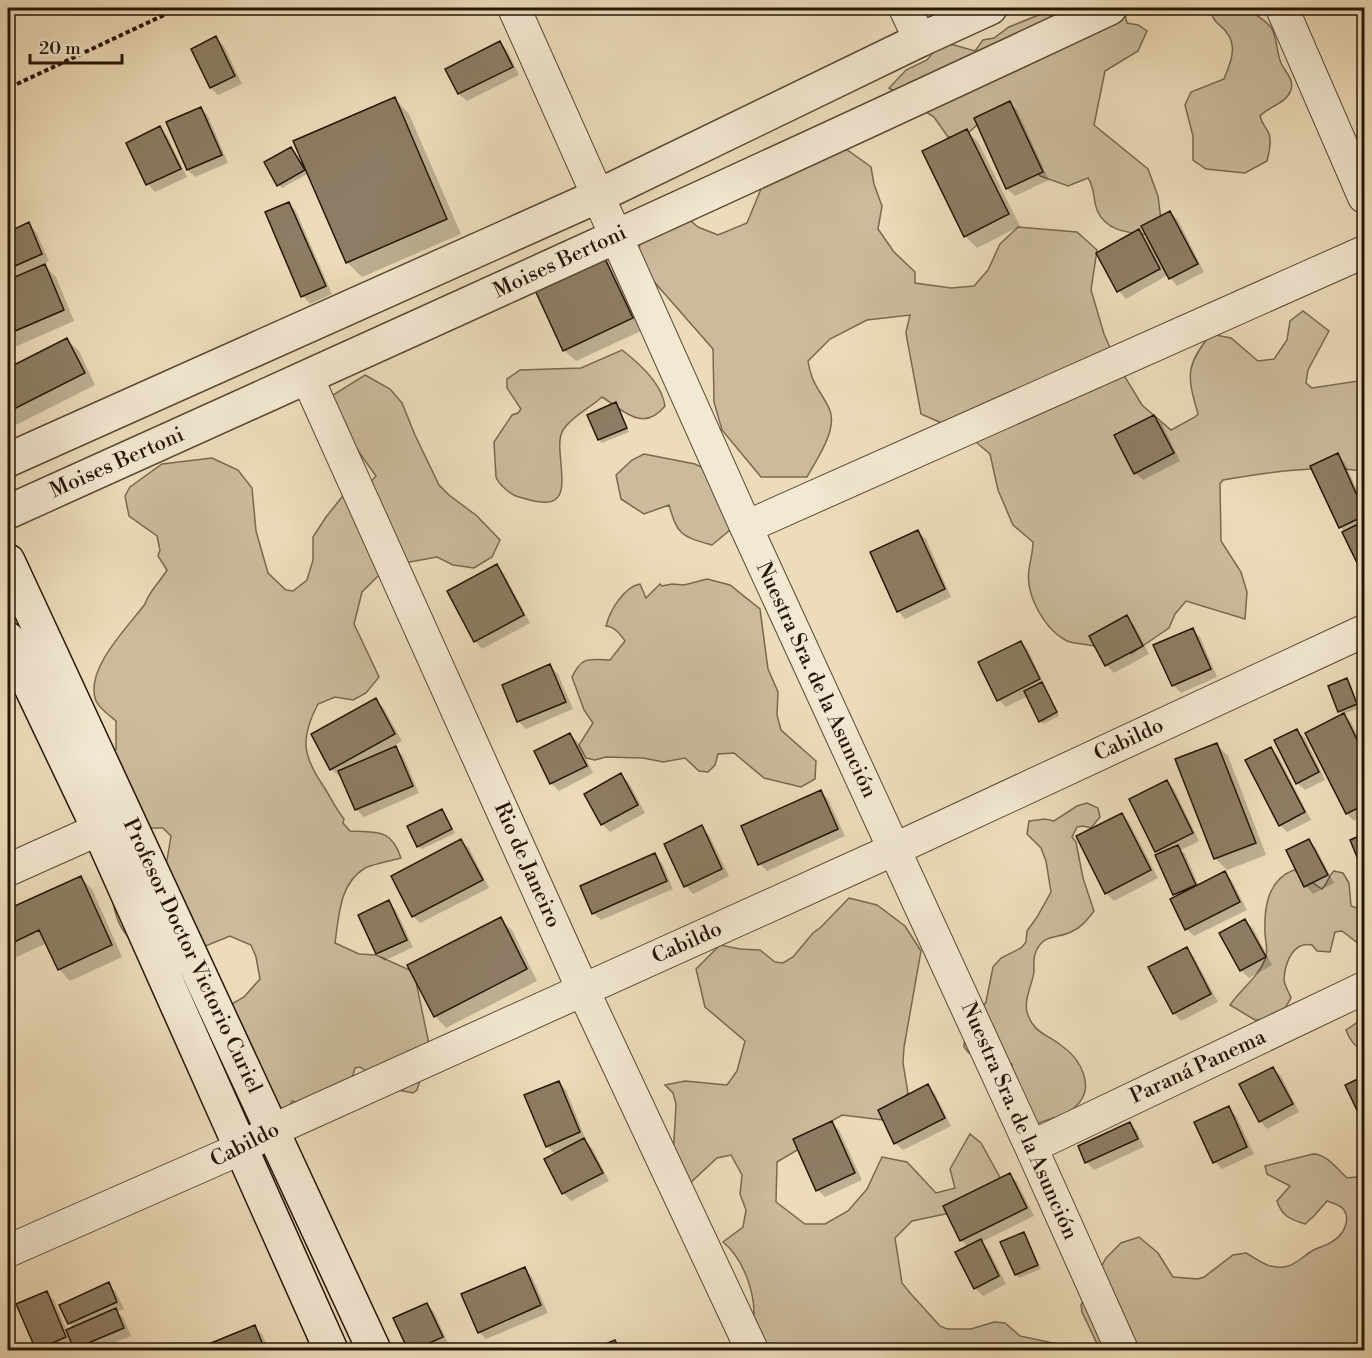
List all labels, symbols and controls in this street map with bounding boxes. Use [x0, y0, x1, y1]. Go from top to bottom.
scale bar [30, 27, 122, 65]
text: 20 m [39, 37, 81, 60]
street label: Moises Bertoni [489, 220, 631, 304]
street label: Moises Bertoni [46, 422, 188, 504]
street label: Nuestra Sra. de la Asunción [750, 558, 882, 803]
street label: Cabildo [1090, 713, 1168, 767]
street label: Rio de Janeiro [488, 798, 566, 932]
street label: Profesor Doctor Victorio Curiel [117, 814, 267, 1098]
street label: Cabildo [648, 916, 726, 970]
street label: Nuestra Sra. de la Asunción [955, 998, 1083, 1244]
street label: Paraná Panema [1126, 1024, 1270, 1110]
street label: Cabildo [206, 1117, 284, 1173]

